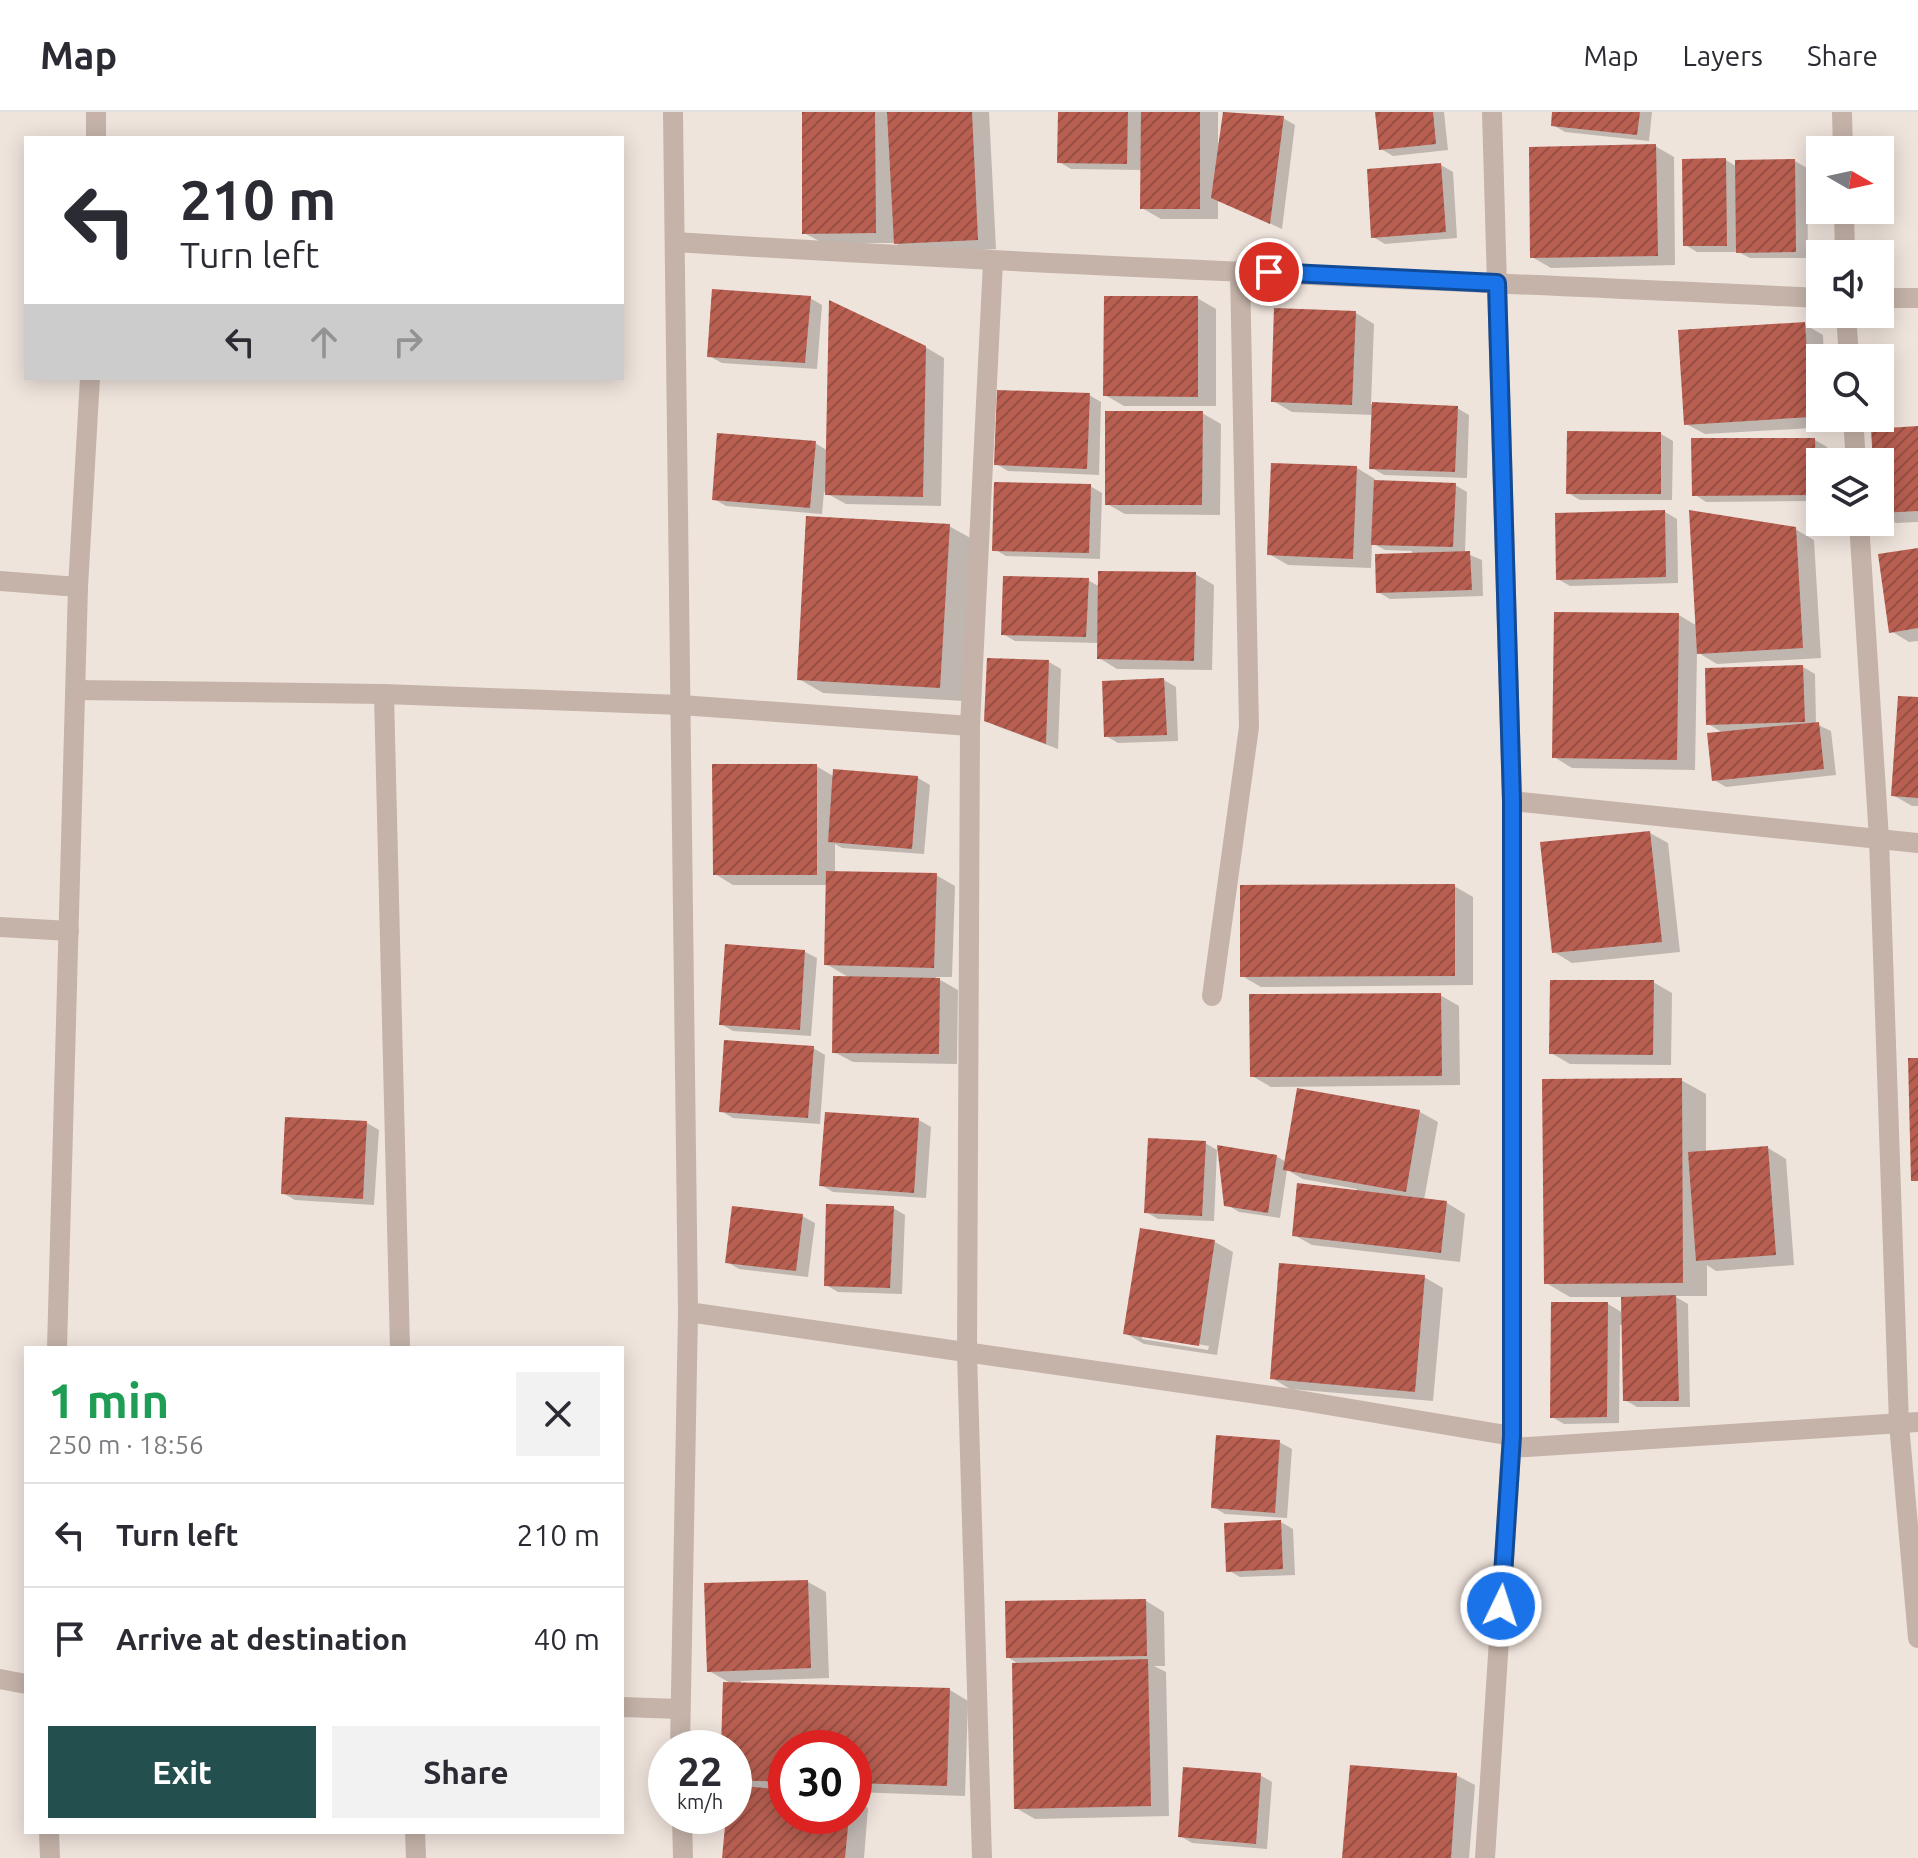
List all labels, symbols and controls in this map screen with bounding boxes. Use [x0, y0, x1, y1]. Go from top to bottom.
text: Map [40, 34, 117, 76]
text: Map [1583, 40, 1639, 71]
text: Layers [1683, 40, 1763, 71]
text: Share [1807, 40, 1878, 71]
north arrow [1806, 136, 1894, 224]
map controls [1806, 136, 1894, 536]
icon: left [48, 168, 152, 272]
text: 210 m [180, 168, 336, 231]
text: Turn left [180, 234, 319, 275]
pin [1235, 238, 1303, 306]
button: sound [1806, 240, 1894, 328]
icon: arrive [1247, 250, 1291, 294]
icon: left [218, 320, 262, 364]
icon: ahead [302, 320, 346, 364]
icon: right [386, 320, 430, 364]
button: search [1806, 344, 1894, 432]
button: layers [1806, 448, 1894, 536]
button: close [516, 1372, 600, 1456]
text: 1 min [48, 1373, 169, 1427]
text: 250 m · 18:56 [48, 1430, 204, 1459]
icon: left [48, 1513, 92, 1557]
text: Turn left [116, 1518, 238, 1552]
text: 210 m [516, 1518, 600, 1552]
position arrow [1459, 1564, 1543, 1648]
icon: arrive [48, 1617, 92, 1661]
text: Arrive at destination [116, 1622, 408, 1656]
text: 40 m [533, 1622, 600, 1656]
button: Exit [48, 1726, 316, 1818]
button: Share [332, 1726, 600, 1818]
speed limit sign: 30 [768, 1730, 872, 1834]
text: 22 [677, 1749, 723, 1794]
text: km/h [677, 1790, 723, 1813]

